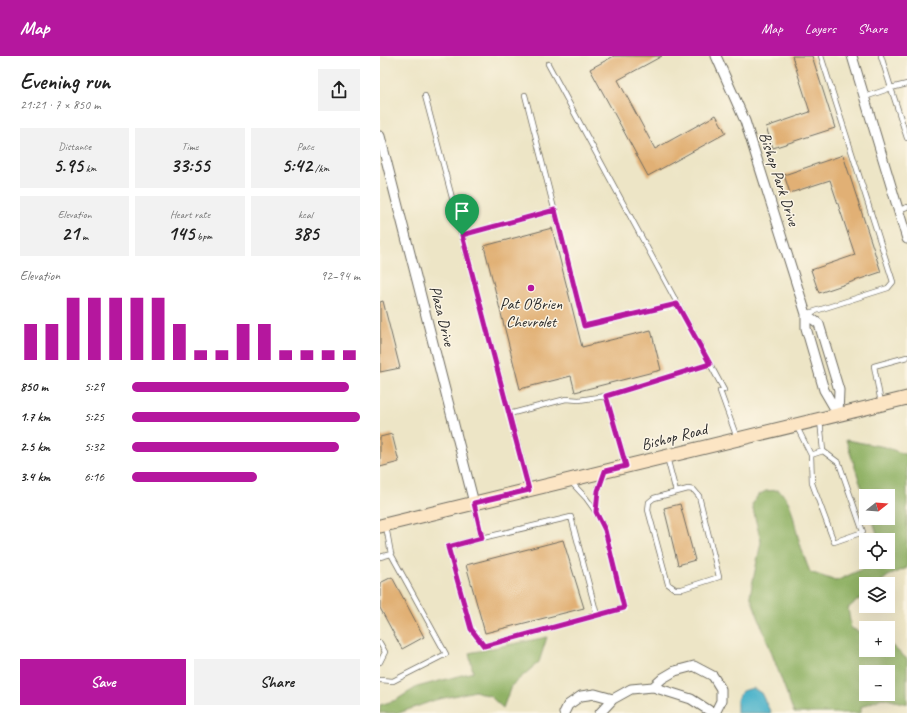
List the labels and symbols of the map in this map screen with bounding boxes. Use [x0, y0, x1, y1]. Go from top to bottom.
street label: Bishop Park Drive [754, 130, 804, 230]
pin [445, 194, 479, 235]
marker: Pat O'Brien Chevrolet [526, 283, 536, 293]
street label: Plaza Drive [425, 284, 460, 350]
place label: Pat O'Brien Chevrolet [500, 294, 563, 332]
street label: Bishop Road [639, 419, 712, 455]
north arrow [859, 489, 895, 525]

